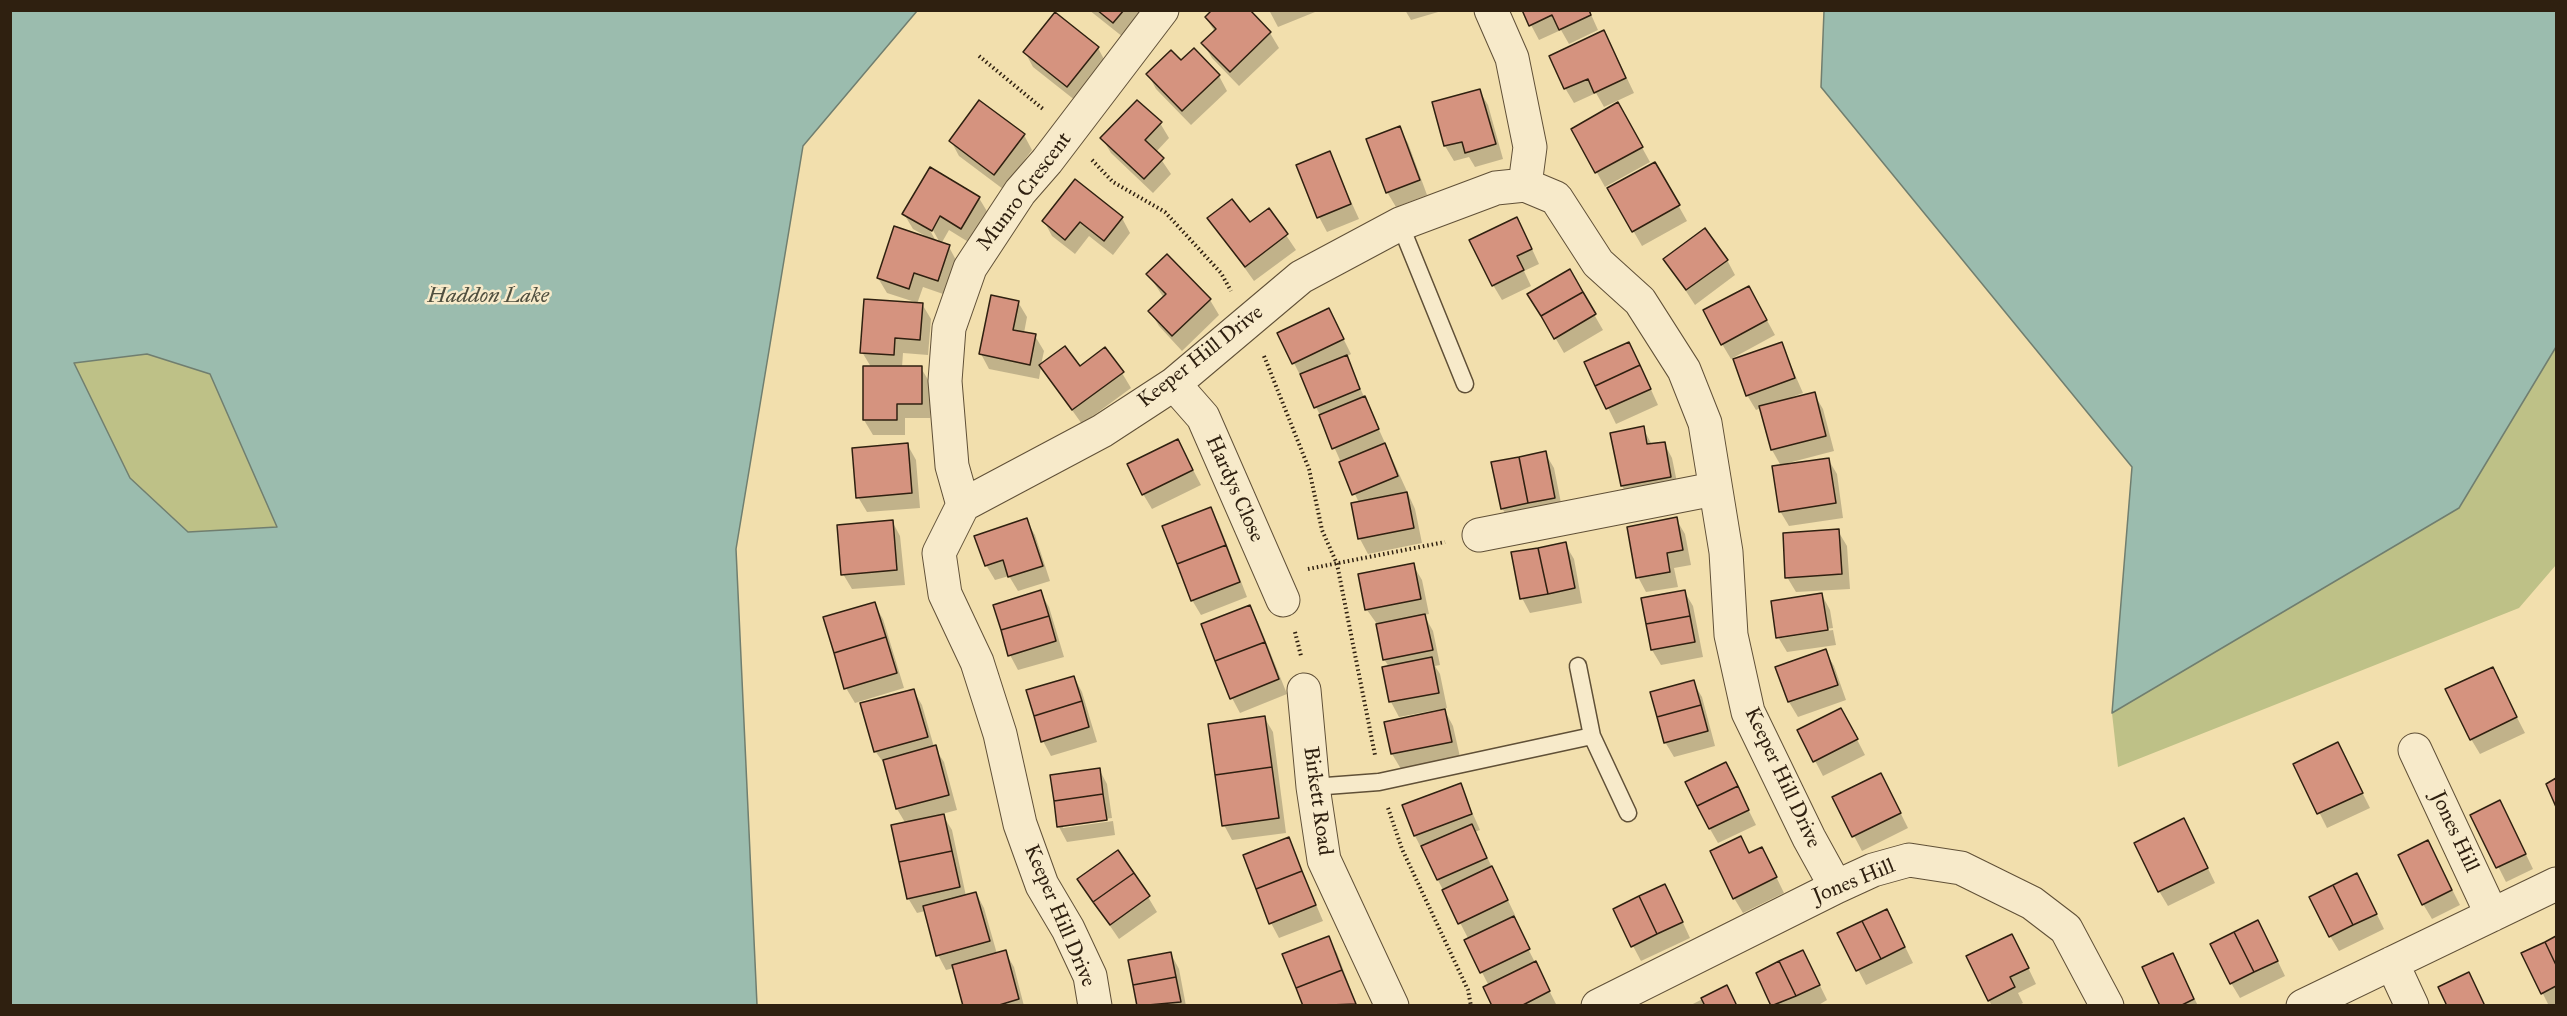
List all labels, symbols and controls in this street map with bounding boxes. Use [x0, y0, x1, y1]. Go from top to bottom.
street label: Munro Crescent [972, 128, 1078, 256]
water label: Haddon Lake [427, 284, 549, 310]
street label: Keeper Hill Drive [1133, 300, 1269, 414]
street label: Hardys Close [1199, 432, 1269, 546]
street label: Keeper Hill Drive [1738, 704, 1826, 852]
street label: Birkett Road [1297, 745, 1337, 857]
street label: Jones Hill [2424, 788, 2484, 876]
street label: Keeper Hill Drive [1018, 841, 1100, 991]
street label: Jones Hill [1809, 854, 1899, 910]

